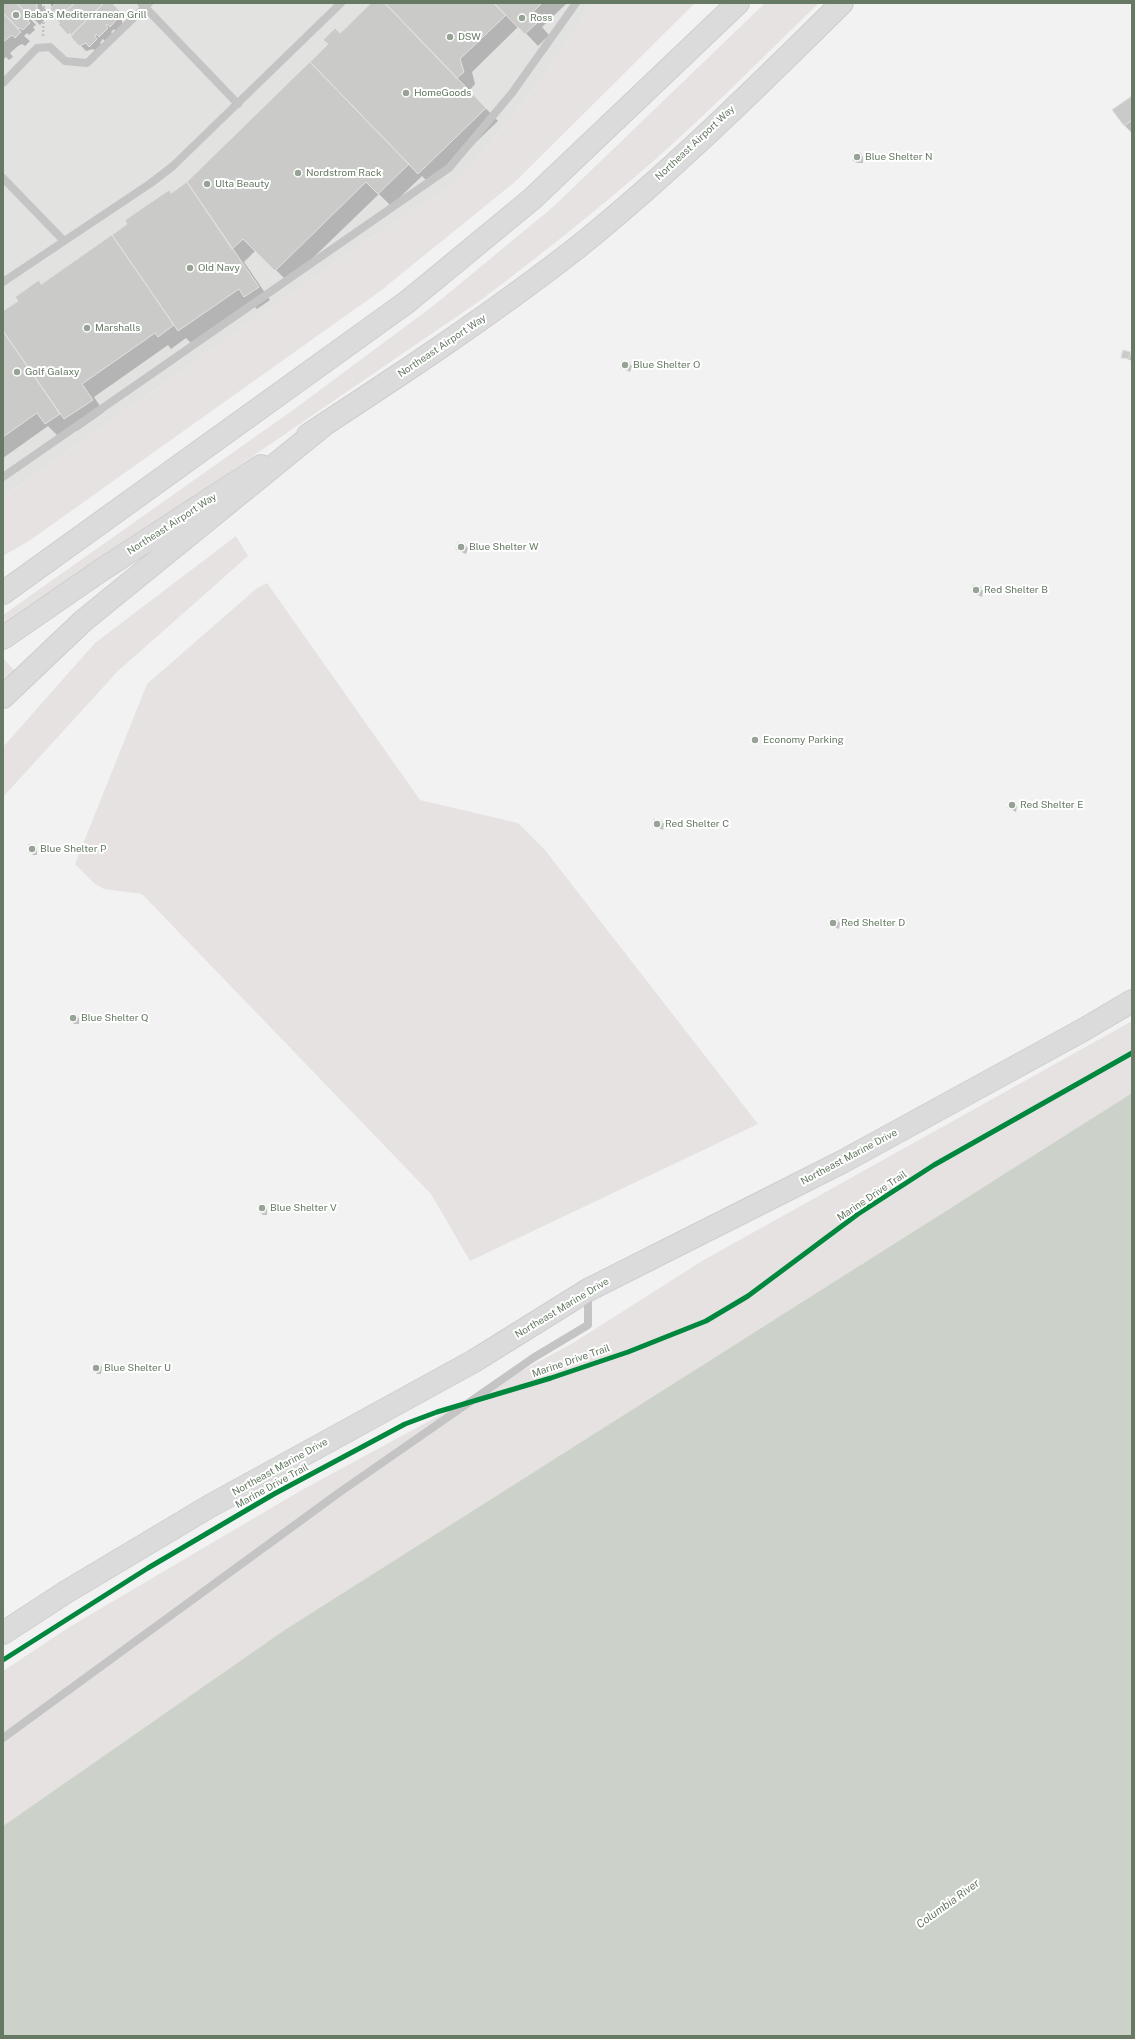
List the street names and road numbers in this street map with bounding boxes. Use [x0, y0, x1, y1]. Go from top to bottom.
street label: Northeast Airport Way [653, 103, 737, 183]
street label: Northeast Airport Way [396, 312, 488, 380]
street label: Northeast Airport Way [125, 491, 219, 557]
street label: Northeast Marine Drive [799, 1126, 899, 1188]
street label: Marine Drive Trail [835, 1168, 909, 1224]
street label: Northeast Marine Drive [513, 1275, 611, 1341]
street label: Marine Drive Trail [531, 1342, 611, 1380]
street label: Northeast Marine Drive [230, 1436, 330, 1498]
street label: Marine Drive Trail [233, 1461, 311, 1511]

